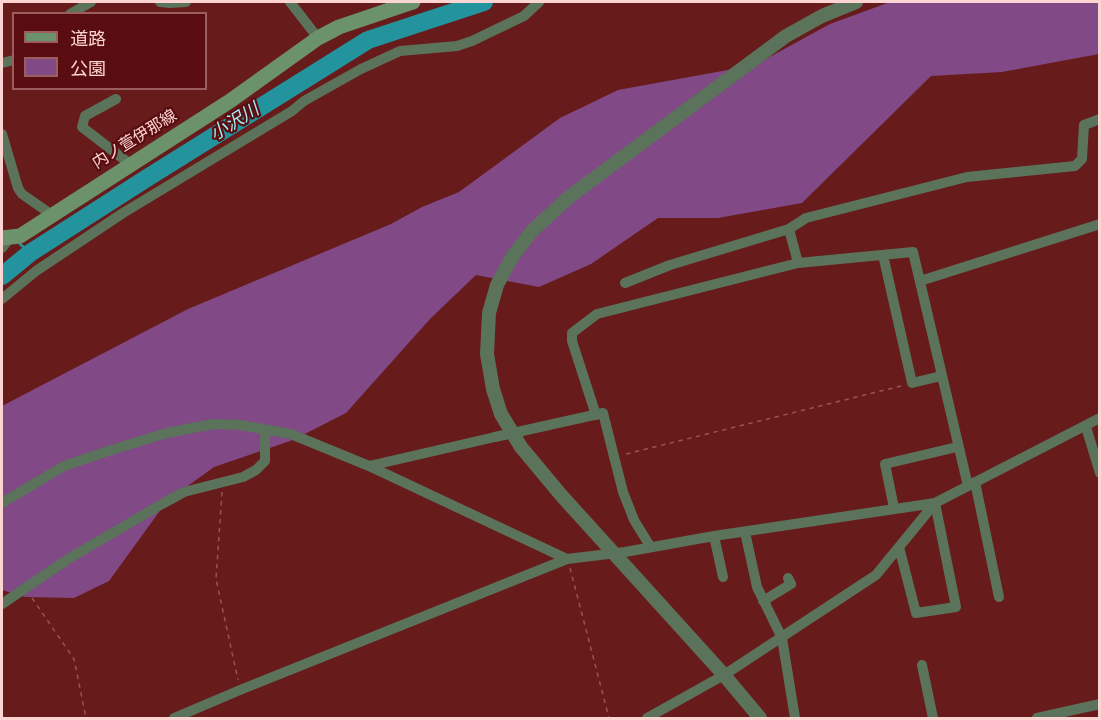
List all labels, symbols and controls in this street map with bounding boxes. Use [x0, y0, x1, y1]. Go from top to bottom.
legend [12, 12, 207, 90]
text: 道路 [70, 29, 106, 50]
text: 公園 [70, 59, 106, 80]
water label: 小沢川 [206, 100, 264, 146]
street label: 内ノ萱伊那線 [89, 106, 181, 174]

